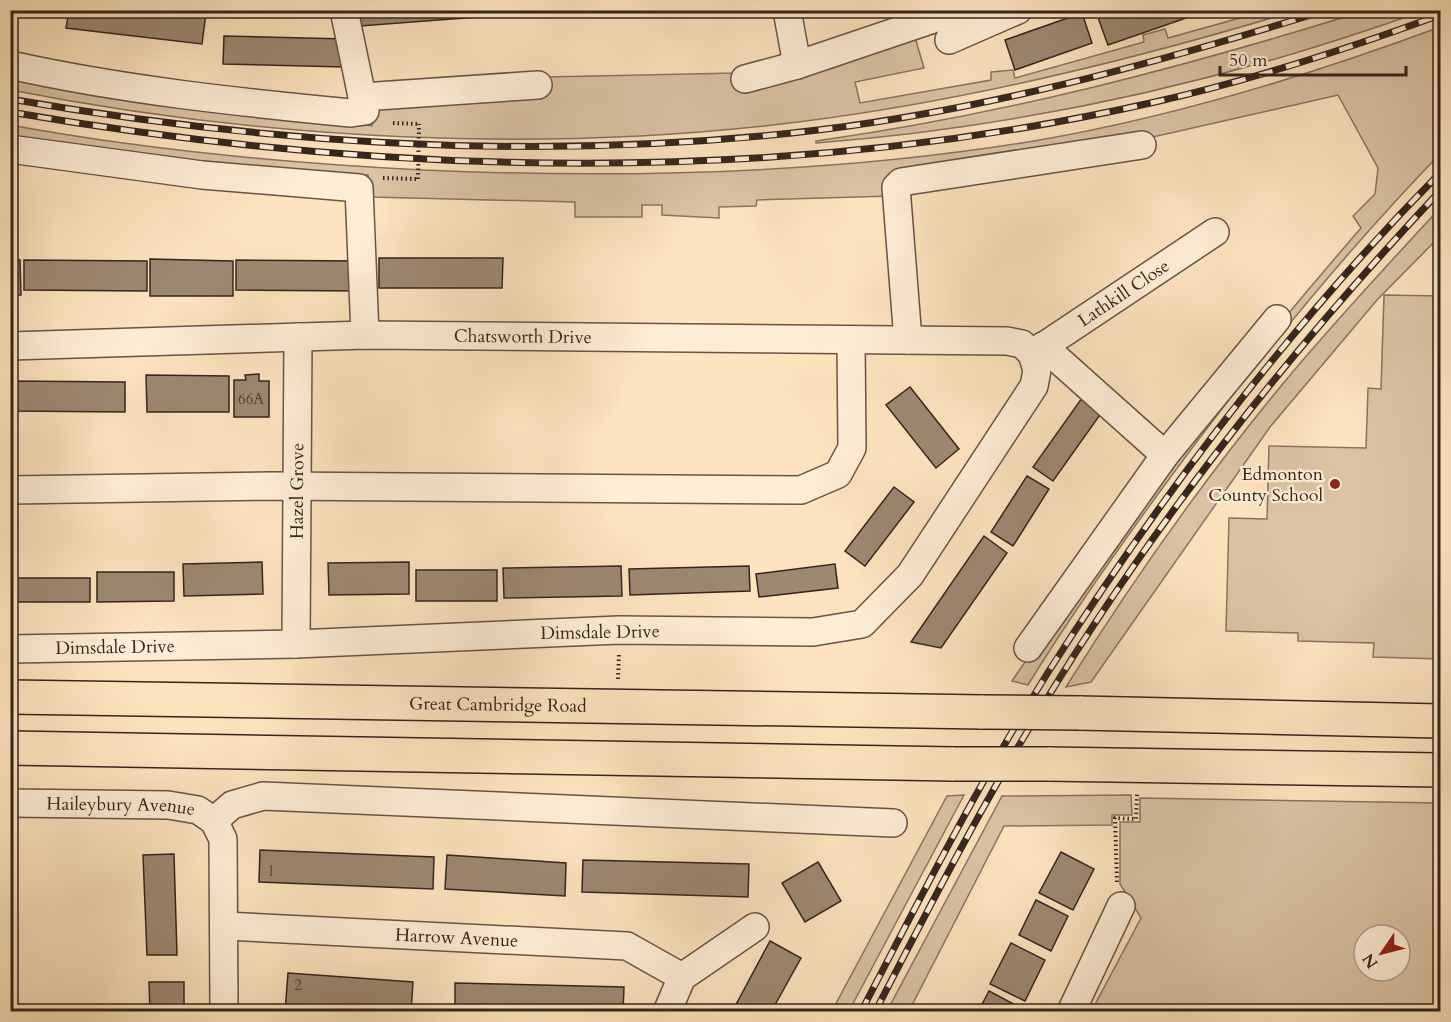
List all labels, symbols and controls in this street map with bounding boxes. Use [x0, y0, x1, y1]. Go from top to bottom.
scale bar [1220, 39, 1406, 77]
text: 50 m [1229, 48, 1268, 73]
street label: Lathkill Close [1073, 254, 1175, 333]
street label: Chatsworth Drive [454, 324, 592, 350]
house number: 66A [238, 389, 264, 409]
street label: Hazel Grove [285, 443, 310, 539]
place label: Edmonton County School [1208, 462, 1324, 508]
marker: Edmonton County School [1328, 477, 1342, 491]
street label: Dimsdale Drive [540, 619, 660, 646]
street label: Dimsdale Drive [55, 634, 175, 661]
street label: Great Cambridge Road [409, 691, 587, 719]
street label: Haileybury Avenue [46, 791, 197, 822]
house number: 1 [267, 861, 275, 881]
street label: Harrow Avenue [394, 922, 519, 954]
north arrow [1352, 923, 1412, 983]
text: N [1357, 949, 1384, 973]
house number: 2 [294, 975, 302, 995]

